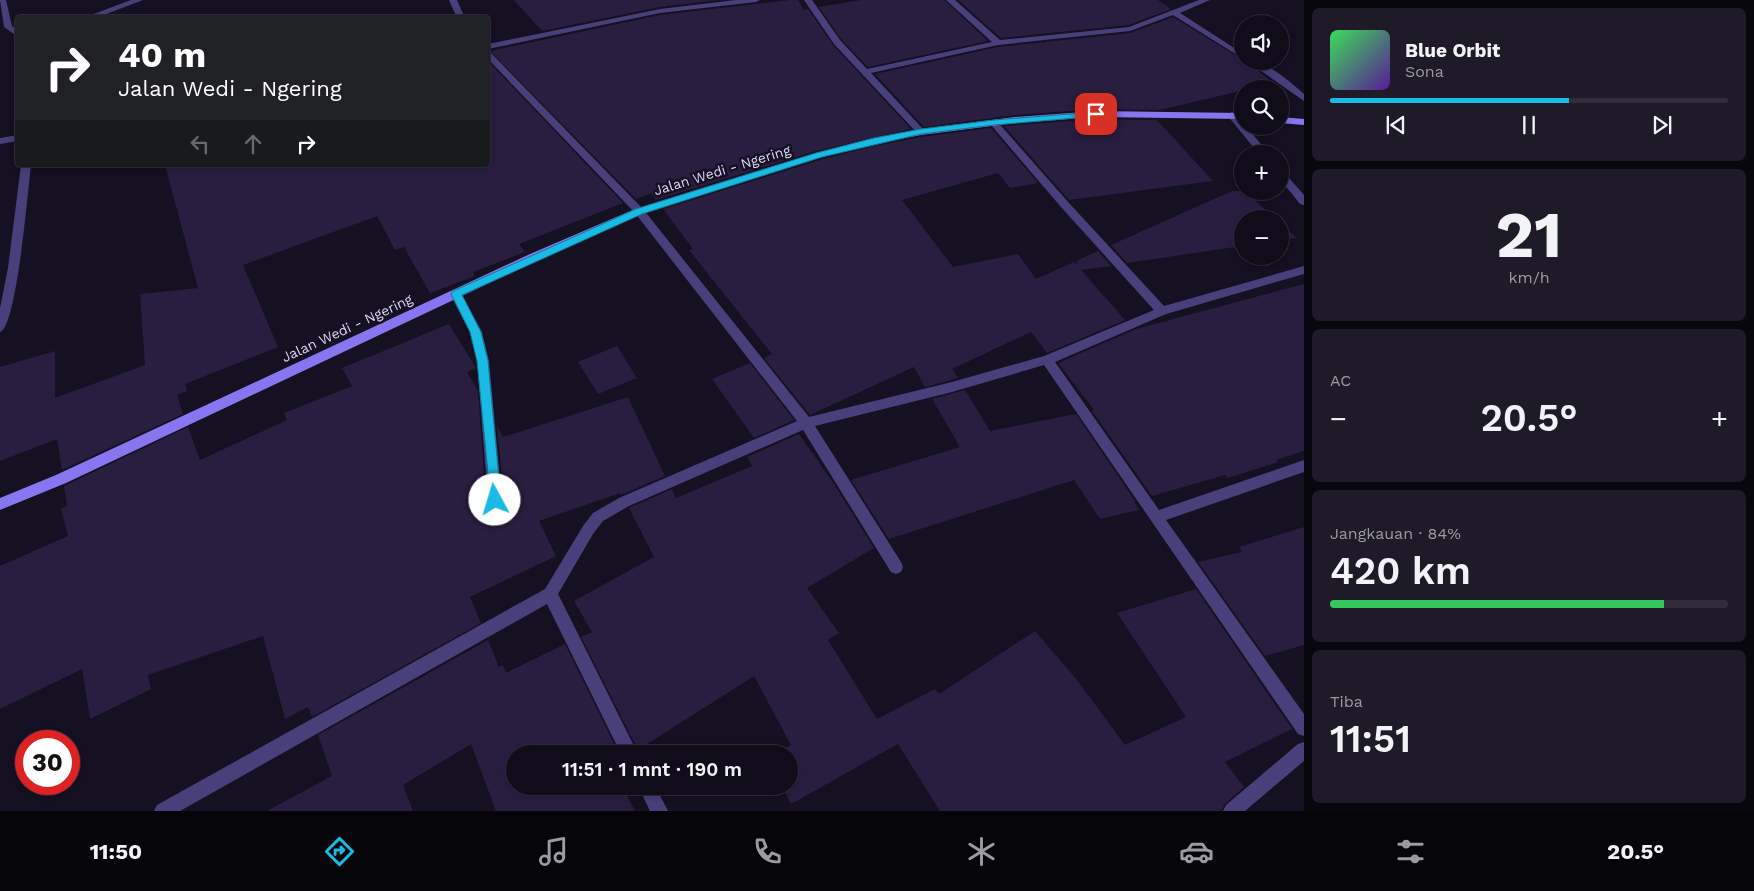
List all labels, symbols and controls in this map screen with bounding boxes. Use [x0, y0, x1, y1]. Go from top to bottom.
map controls [1234, 15, 1289, 265]
button: sound [1234, 15, 1289, 70]
text: 40 m [118, 34, 206, 76]
icon: right [35, 35, 100, 100]
text: Blue Orbit [1405, 39, 1500, 62]
text: Sona [1405, 62, 1444, 81]
text: Jalan Wedi - Ngering [118, 76, 342, 101]
button: search [1234, 80, 1289, 135]
pin [1075, 93, 1117, 135]
icon: arrive [1082, 100, 1110, 128]
icon: previous [1382, 111, 1410, 139]
icon: pause [1515, 111, 1543, 139]
icon: next [1648, 111, 1676, 139]
icon: left [186, 130, 214, 158]
icon: ahead [239, 130, 267, 158]
icon: right [292, 130, 320, 158]
street label: Jalan Wedi - Ngering [652, 141, 793, 198]
button: + [1234, 145, 1289, 200]
text: 21 [1496, 197, 1562, 273]
button: − [1234, 210, 1289, 265]
text: km/h [1508, 268, 1550, 287]
street label: Jalan Wedi - Ngering [279, 290, 415, 365]
text: AC [1330, 371, 1351, 390]
text: 20.5° [1480, 396, 1578, 440]
text: − [1330, 402, 1347, 435]
text: + [1711, 402, 1728, 435]
position arrow [468, 473, 520, 525]
text: Jangkauan · 84% [1330, 524, 1461, 543]
text: 420 km [1330, 549, 1471, 593]
text: Tiba [1330, 692, 1363, 711]
text: 11:51 [1330, 717, 1411, 761]
speed limit sign: 30 [15, 730, 80, 795]
text: 11:51 · 1 mnt · 190 m [562, 758, 742, 781]
icon: directions [322, 834, 357, 869]
icon: music [536, 834, 571, 869]
icon: phone [750, 834, 785, 869]
icon: climate [964, 834, 999, 869]
icon: car [1179, 834, 1214, 869]
icon: filters [1393, 834, 1428, 869]
text: 11:50 [90, 839, 142, 864]
text: 20.5° [1607, 839, 1664, 864]

